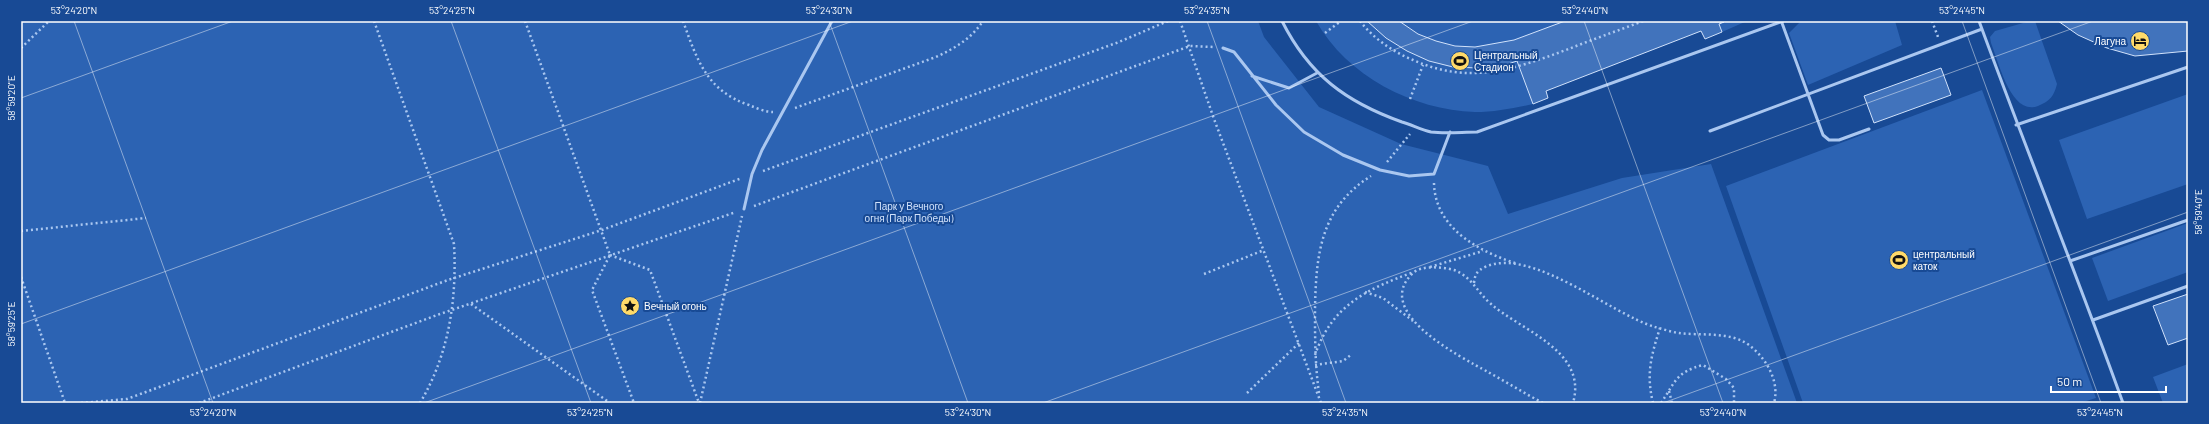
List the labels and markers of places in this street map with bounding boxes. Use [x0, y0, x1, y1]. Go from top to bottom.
hotel icon: Лагуна [2129, 30, 2151, 52]
place label: Лагуна [2094, 35, 2126, 47]
place label: Центральный Стадион [1474, 49, 1538, 73]
sports icon: Центральный Стадион [1449, 50, 1471, 72]
place label: центральный каток [1913, 248, 1975, 272]
sports icon: центральный каток [1888, 249, 1910, 271]
place icon: Вечный огонь [619, 295, 641, 317]
place label: Вечный огонь [644, 300, 707, 312]

